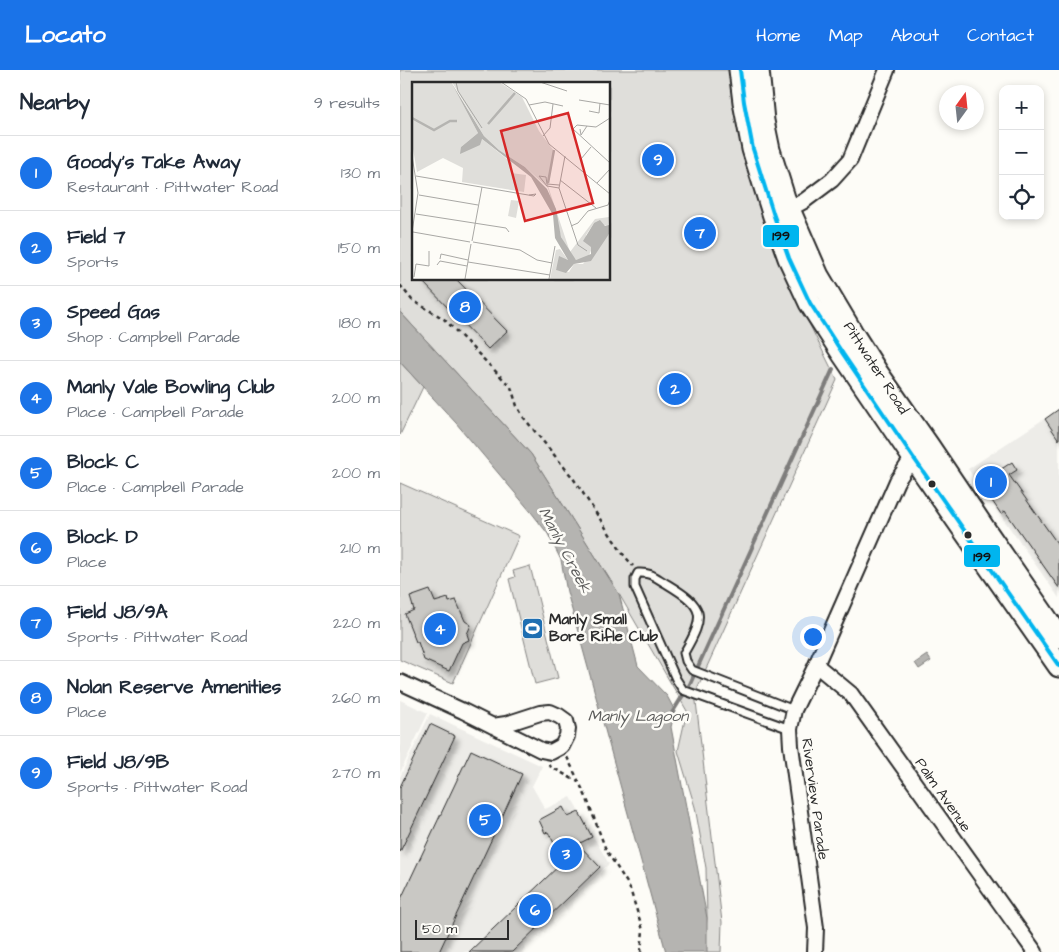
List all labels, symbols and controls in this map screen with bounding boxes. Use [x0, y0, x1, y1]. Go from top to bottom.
text: Locato [25, 18, 106, 52]
text: Home [756, 23, 801, 48]
text: Map [829, 23, 863, 48]
text: About [891, 23, 939, 48]
text: Contact [967, 23, 1034, 48]
inset map [412, 82, 610, 280]
north arrow [939, 85, 984, 130]
map controls [999, 85, 1044, 220]
button: + [999, 85, 1044, 130]
text: Nearby [20, 88, 90, 117]
text: 9 results [314, 92, 380, 114]
button: − [999, 130, 1044, 175]
pin: 9 [642, 141, 674, 179]
text: Goody's Take Away [67, 149, 241, 176]
text: 1 [35, 162, 37, 184]
text: 130 m [341, 162, 380, 184]
button: locate [999, 175, 1044, 220]
text: Restaurant · Pittwater Road [67, 176, 278, 198]
pin: 7 [684, 214, 716, 252]
text: Field 7 [67, 224, 125, 251]
line badge: 199 [762, 224, 800, 248]
text: 199 [772, 226, 790, 246]
text: 2 [31, 237, 41, 259]
text: 150 m [338, 237, 380, 259]
text: Sports [67, 251, 119, 273]
pin: 8 [449, 288, 481, 326]
text: Speed Gas [67, 299, 160, 326]
text: 3 [32, 312, 40, 334]
text: 180 m [339, 312, 380, 334]
street label: Pittwater Road [838, 318, 914, 419]
text: Shop · Campbell Parade [67, 326, 240, 348]
pin: 2 [659, 370, 691, 408]
text: Manly Vale Bowling Club [67, 374, 274, 401]
text: 4 [31, 387, 41, 409]
text: 200 m [332, 387, 380, 409]
text: Place · Campbell Parade [67, 401, 244, 423]
text: Block C [67, 449, 139, 476]
text: 5 [30, 462, 42, 484]
text: 200 m [332, 462, 380, 484]
pin: 1 [975, 463, 1007, 501]
text: Place · Campbell Parade [67, 476, 244, 498]
unlabelled marker [927, 479, 937, 489]
water label: Manly Creek [532, 503, 597, 598]
text: Block D [67, 524, 138, 551]
unlabelled marker [963, 530, 973, 540]
text: 6 [31, 537, 41, 559]
text: 210 m [340, 537, 380, 559]
line badge: 199 [963, 544, 1001, 568]
text: 199 [973, 547, 991, 567]
text: Place [67, 551, 107, 573]
text: Field J8/9A [67, 599, 168, 626]
place label: Manly Small Bore Rifle Club [549, 609, 658, 647]
pin: 4 [424, 610, 456, 648]
text: 7 [31, 612, 41, 634]
text: 220 m [333, 612, 380, 634]
sports icon: Manly Small Bore Rifle Club [521, 616, 545, 640]
your location [800, 624, 826, 650]
text: Sports · Pittwater Road [67, 626, 247, 648]
text: Nolan Reserve Amenities [67, 674, 281, 701]
text: 8 [31, 687, 41, 709]
text: 260 m [332, 687, 380, 709]
text: Place [67, 701, 107, 723]
water label: Manly Lagoon [588, 705, 690, 728]
street label: Riverview Parade [796, 737, 834, 861]
text: Field J8/9B [67, 749, 169, 776]
street label: Palm Avenue [910, 754, 976, 836]
text: 9 [31, 762, 41, 784]
text: 270 m [332, 762, 380, 784]
text: Sports · Pittwater Road [67, 776, 247, 798]
pin: 5 [469, 801, 501, 839]
pin: 3 [550, 835, 582, 873]
pin: 6 [519, 891, 551, 929]
scale bar [415, 917, 509, 940]
text: 50 m [422, 919, 457, 939]

